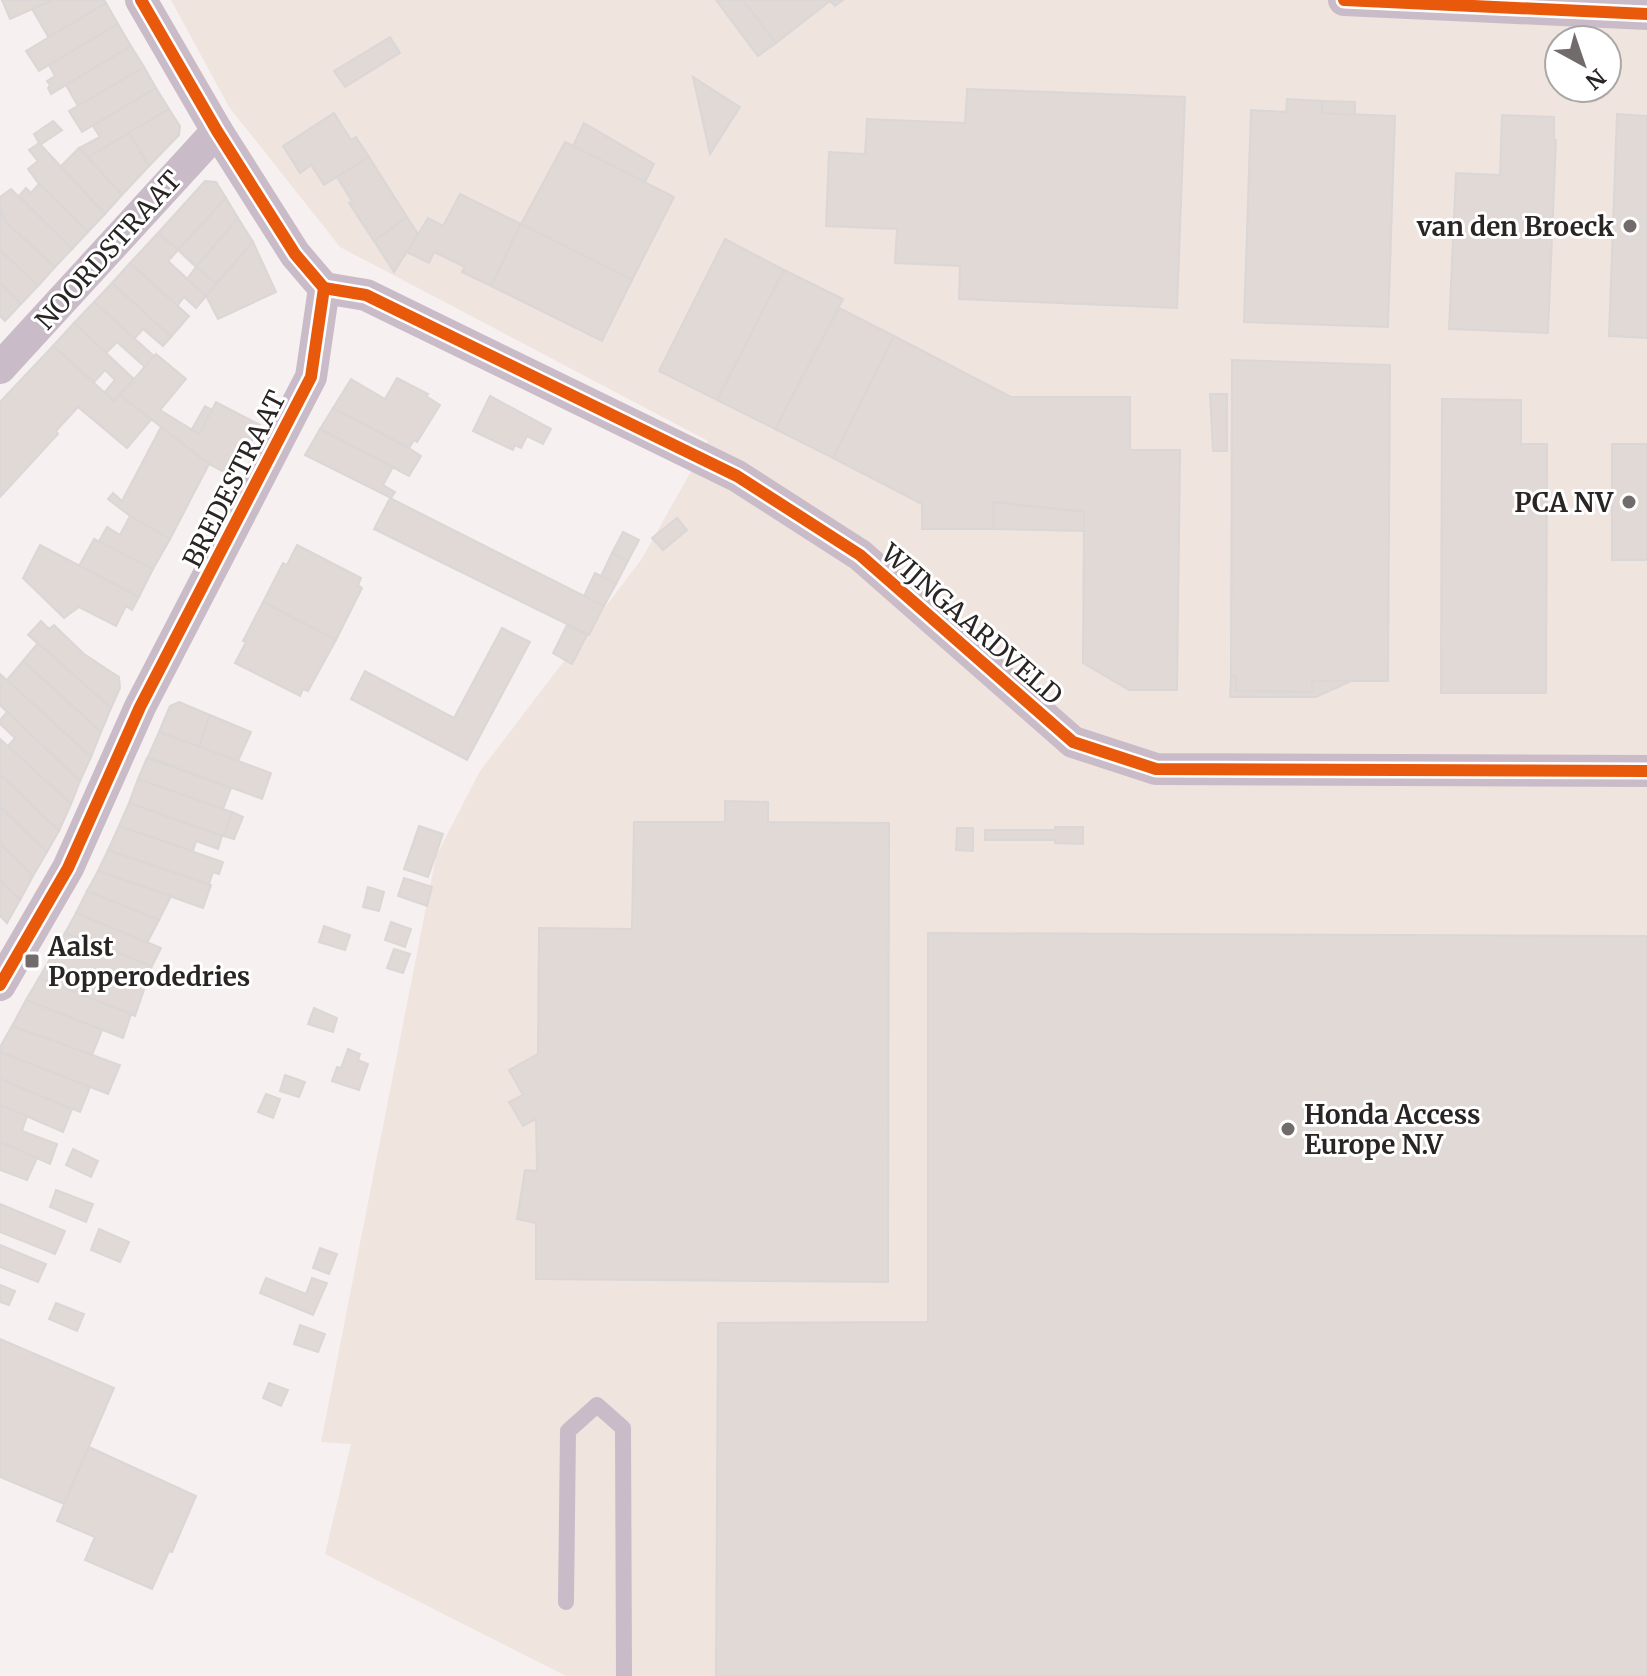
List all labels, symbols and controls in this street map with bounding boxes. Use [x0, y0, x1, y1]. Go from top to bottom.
north arrow [1543, 24, 1623, 104]
text: N [1580, 63, 1612, 96]
street label: NOORDSTRAAT [28, 164, 188, 336]
place label: van den Broeck [1416, 210, 1614, 243]
marker: van den Broeck [1621, 217, 1639, 235]
street label: BREDESTRAAT [175, 385, 293, 573]
place label: PCA NV [1514, 486, 1614, 519]
marker: PCA NV [1620, 493, 1638, 511]
street label: WIJNGAARDVELD [874, 536, 1069, 712]
place label: Aalst Popperodedries [47, 930, 250, 993]
marker: Aalst Popperodedries [23, 952, 41, 970]
place label: Honda Access Europe N.V [1304, 1098, 1480, 1161]
marker: Honda Access Europe N.V [1279, 1120, 1297, 1138]

